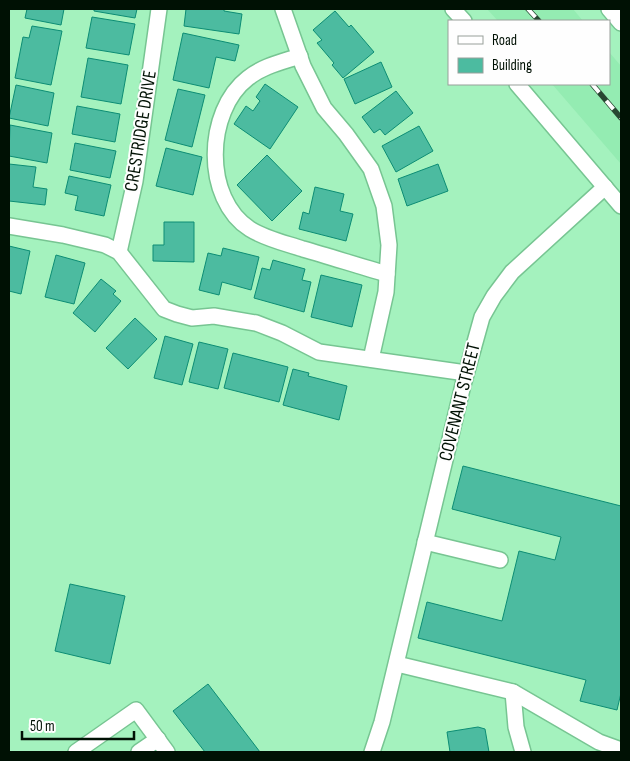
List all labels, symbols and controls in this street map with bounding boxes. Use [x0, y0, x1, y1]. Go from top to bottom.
legend [448, 20, 610, 85]
text: Road [492, 31, 517, 50]
text: Building [492, 56, 532, 75]
street label: CRESTRIDGE DRIVE [120, 69, 162, 193]
street label: COVENANT STREET [434, 340, 486, 463]
scale bar [22, 708, 135, 740]
text: 50 m [30, 717, 55, 736]

